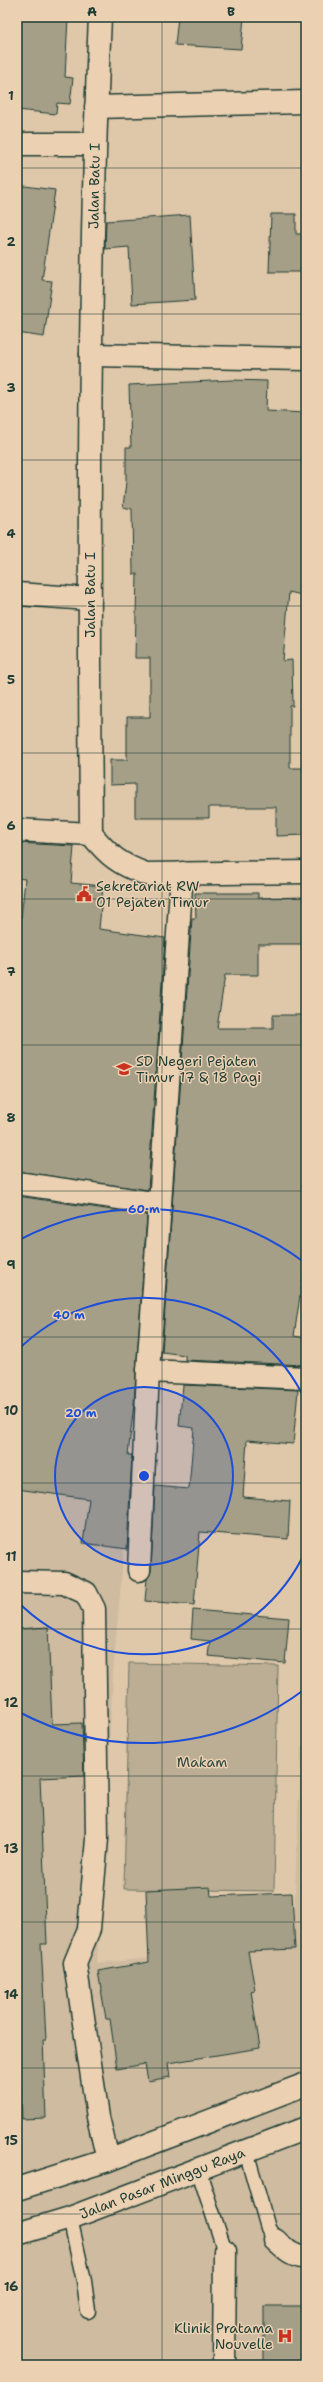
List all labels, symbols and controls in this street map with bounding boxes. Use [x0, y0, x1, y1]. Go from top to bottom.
text: A [87, 3, 97, 20]
text: B [227, 3, 235, 20]
text: 1 [8, 87, 14, 104]
street label: Jalan Batu I [84, 142, 104, 229]
text: 2 [6, 233, 16, 250]
text: 3 [6, 379, 16, 396]
text: 4 [6, 525, 16, 542]
street label: Jalan Batu I [81, 552, 99, 638]
text: 5 [7, 671, 15, 688]
text: 6 [6, 817, 16, 834]
place label: Sekretariat RW 01 Pejaten Timur [96, 877, 209, 911]
public building icon: Sekretariat RW 01 Pejaten Timur [75, 885, 93, 903]
text: 7 [6, 963, 16, 980]
place label: SD Negeri Pejaten Timur 17 & 18 Pagi [136, 1052, 261, 1086]
school or university icon: SD Negeri Pejaten Timur 17 & 18 Pagi [115, 1060, 133, 1078]
text: 8 [6, 1109, 16, 1126]
text: 60 m [128, 1201, 160, 1217]
text: 9 [6, 1256, 16, 1273]
text: 40 m [53, 1307, 85, 1323]
text: 10 [4, 1402, 18, 1419]
text: 20 m [65, 1405, 97, 1421]
centre of rings [137, 1469, 151, 1483]
text: 11 [5, 1548, 17, 1565]
text: 12 [4, 1694, 18, 1711]
park label: Makam [177, 1753, 227, 1771]
text: 13 [4, 1840, 18, 1857]
text: 14 [4, 1986, 18, 2003]
text: 15 [4, 2132, 18, 2149]
street label: Jalan Pasar Minggu Raya [77, 2143, 248, 2223]
text: 16 [4, 2278, 18, 2295]
place label: Klinik Pratama Nouvelle [174, 2319, 273, 2353]
hospital icon: Klinik Pratama Nouvelle [276, 2327, 294, 2345]

